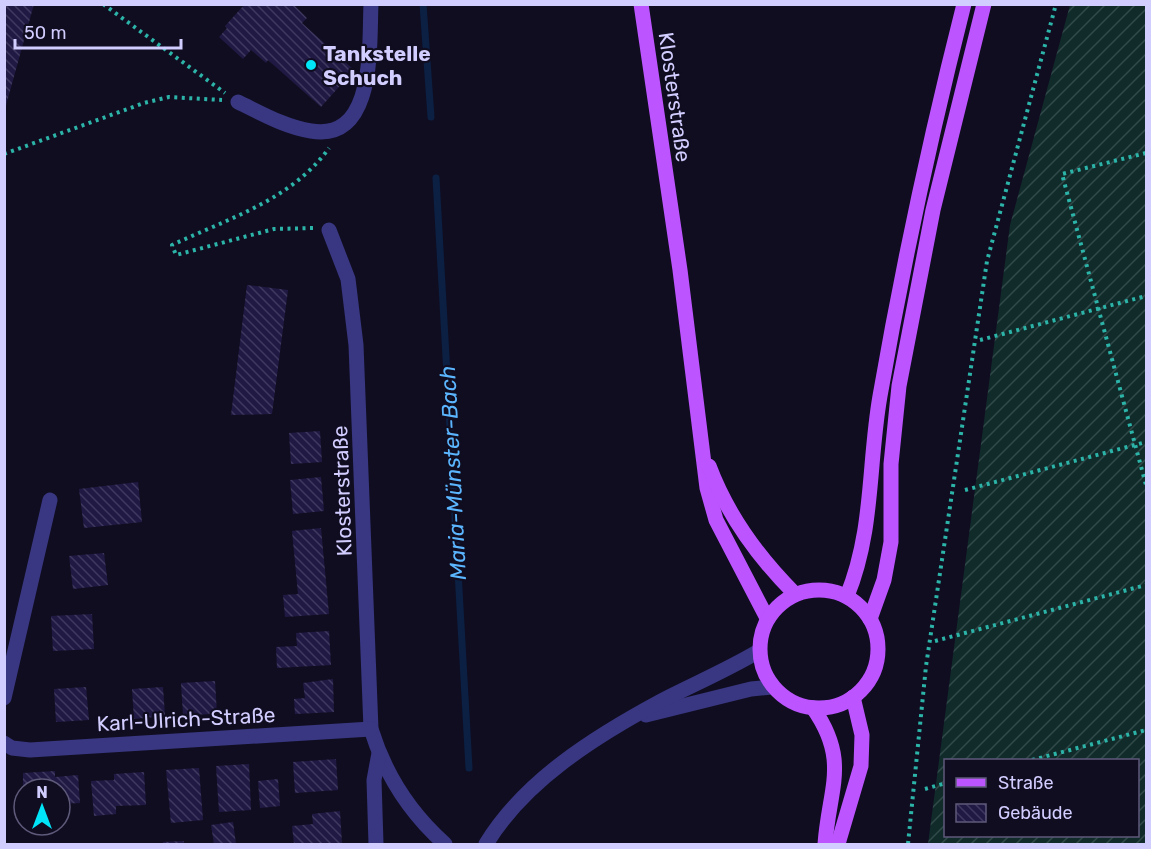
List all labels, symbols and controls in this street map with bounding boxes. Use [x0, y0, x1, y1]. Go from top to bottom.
scale bar [15, 12, 182, 50]
text: 50 m [24, 22, 67, 44]
street label: Klosterstraße [654, 30, 696, 164]
place label: Tankstelle Schuch [323, 41, 431, 90]
marker: Tankstelle Schuch [304, 58, 318, 72]
water label: Maria-Münster-Bach [434, 365, 472, 581]
street label: Klosterstraße [327, 425, 357, 557]
street label: Karl-Ulrich-Straße [96, 702, 276, 736]
legend [944, 759, 1139, 837]
text: Straße [998, 772, 1054, 794]
north arrow [12, 777, 72, 837]
text: N [36, 783, 48, 802]
text: Gebäude [998, 802, 1073, 824]

